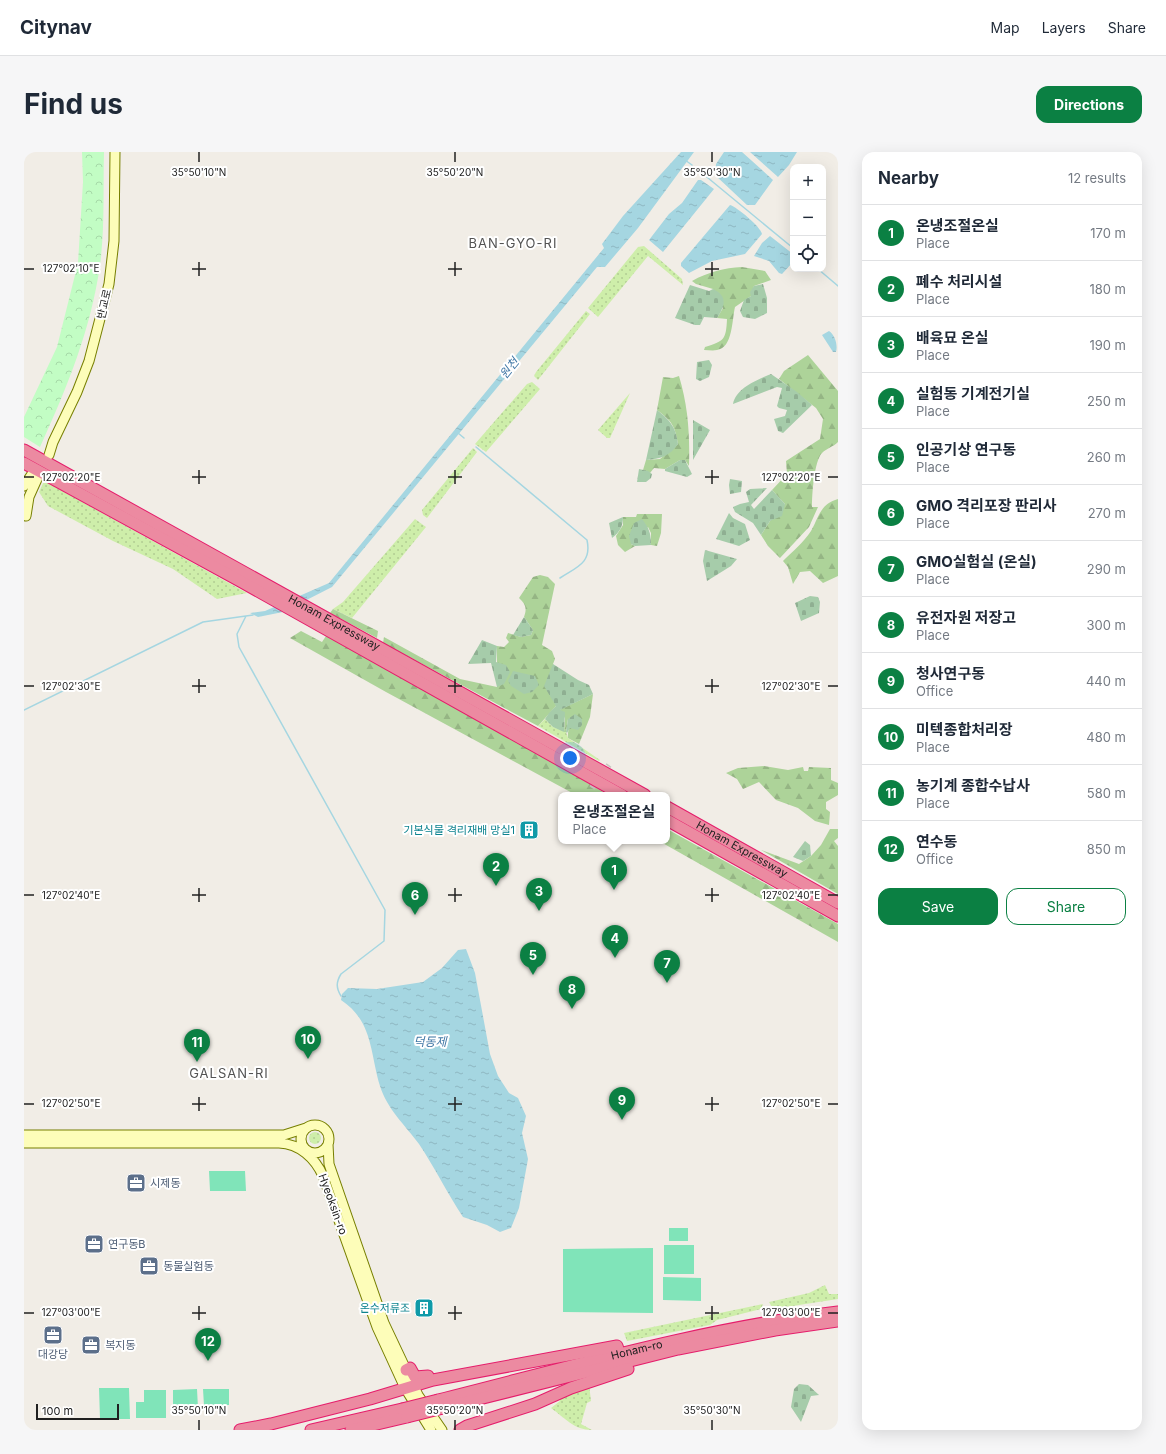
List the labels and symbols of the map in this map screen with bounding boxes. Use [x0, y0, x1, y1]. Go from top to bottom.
text: 35°50'10"N [172, 166, 226, 178]
text: 35°50'20"N [427, 166, 483, 178]
text: 35°50'30"N [684, 166, 740, 178]
district label: BAN-GYO-RI [469, 235, 557, 251]
text: 127°02'10"E [43, 262, 99, 274]
street label: 반교로 [94, 288, 114, 320]
water label: 원천 [496, 353, 523, 381]
text: 127°02'20"E [42, 471, 100, 483]
text: 127°02'20"E [762, 471, 820, 483]
street label: Honam Expressway [286, 591, 383, 653]
text: 127°02'30"E [42, 680, 100, 692]
text: 127°02'30"E [762, 680, 820, 692]
your location [560, 748, 580, 768]
street label: Honam Expressway [694, 818, 790, 880]
building icon: 기본식물 격리재배 망실1 [518, 819, 540, 841]
place label: 기본식물 격리재배 망실1 [403, 823, 515, 837]
pin: 2 [483, 853, 509, 886]
pin: 1 [601, 857, 627, 890]
pin: 3 [526, 878, 552, 911]
pin: 6 [402, 882, 428, 915]
text: 127°02'40"E [42, 889, 100, 901]
text: 127°02'40"E [762, 889, 820, 901]
pin: 4 [602, 925, 628, 958]
pin: 5 [520, 942, 546, 975]
pin: 7 [654, 950, 680, 983]
pin: 8 [559, 976, 585, 1009]
pin: 10 [295, 1026, 321, 1059]
pin: 11 [184, 1029, 210, 1062]
water label: 덕동제 [413, 1034, 449, 1049]
district label: GALSAN-RI [189, 1065, 269, 1081]
pin: 9 [609, 1087, 635, 1120]
text: 127°02'50"E [42, 1097, 100, 1109]
text: 127°02'50"E [762, 1097, 820, 1109]
office icon: 시제동 [125, 1172, 147, 1194]
street label: Hyeoksin-ro [316, 1172, 351, 1237]
place label: 시제동 [150, 1176, 180, 1190]
office icon: 연구동B [83, 1233, 105, 1255]
place label: 연구동B [108, 1237, 146, 1251]
office icon: 동물실험동 [138, 1255, 160, 1277]
place label: 동물실험동 [163, 1259, 214, 1273]
building icon: 온수저류조 [413, 1297, 435, 1319]
place label: 온수저류조 [359, 1301, 410, 1315]
text: 127°03'00"E [41, 1306, 101, 1318]
text: 127°03'00"E [761, 1306, 821, 1318]
office icon: 대강당 [42, 1324, 64, 1346]
pin: 12 [195, 1328, 221, 1361]
office icon: 복지동 [80, 1334, 102, 1356]
street label: Honam-ro [609, 1337, 664, 1363]
place label: 복지동 [105, 1338, 135, 1352]
place label: 대강당 [38, 1347, 68, 1361]
scale bar [36, 1402, 119, 1421]
text: 35°50'10"N [172, 1404, 226, 1416]
text: 35°50'20"N [427, 1404, 483, 1416]
text: 35°50'30"N [684, 1404, 740, 1416]

